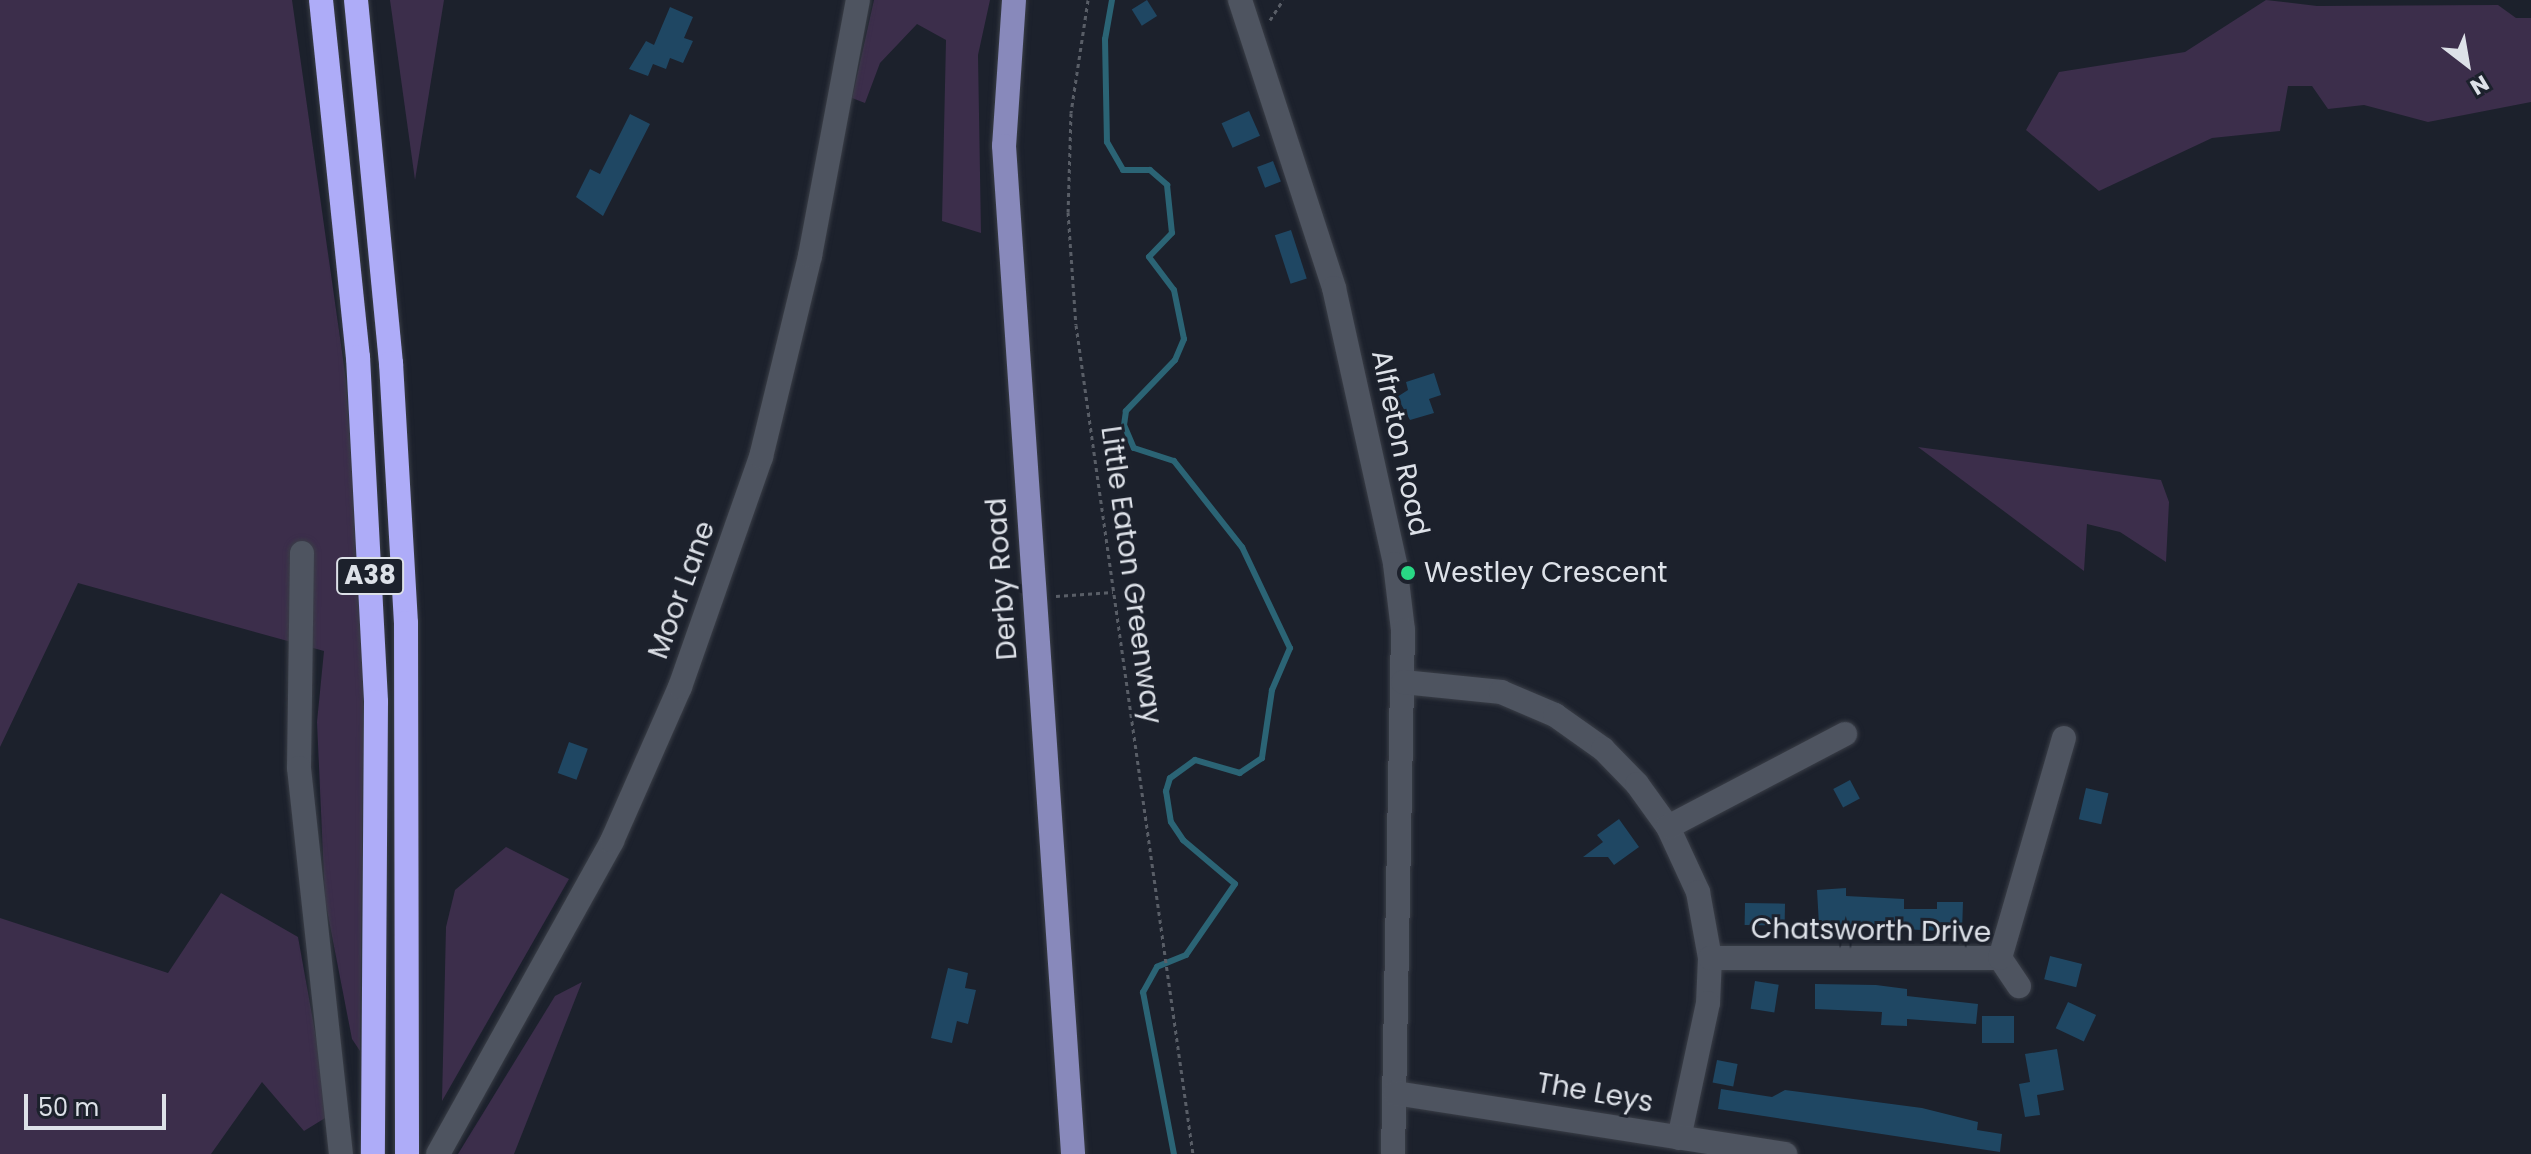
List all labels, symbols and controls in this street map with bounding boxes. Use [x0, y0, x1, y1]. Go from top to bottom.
north arrow [2427, 24, 2507, 104]
text: N [2465, 67, 2495, 103]
street label: Alfreton Road [1364, 347, 1436, 539]
street label: Little Eaton Greenway [1093, 424, 1169, 726]
street label: Derby Road [980, 497, 1024, 661]
street label: Moor Lane [642, 517, 722, 663]
road number: A38 [336, 554, 404, 598]
place label: Westley Crescent [1424, 556, 1667, 590]
marker: Westley Crescent [1399, 564, 1417, 582]
street label: Chatsworth Drive [1751, 912, 1991, 950]
street label: The Leys [1534, 1066, 1656, 1120]
scale bar [28, 1078, 170, 1128]
text: 50 m [38, 1091, 99, 1124]

